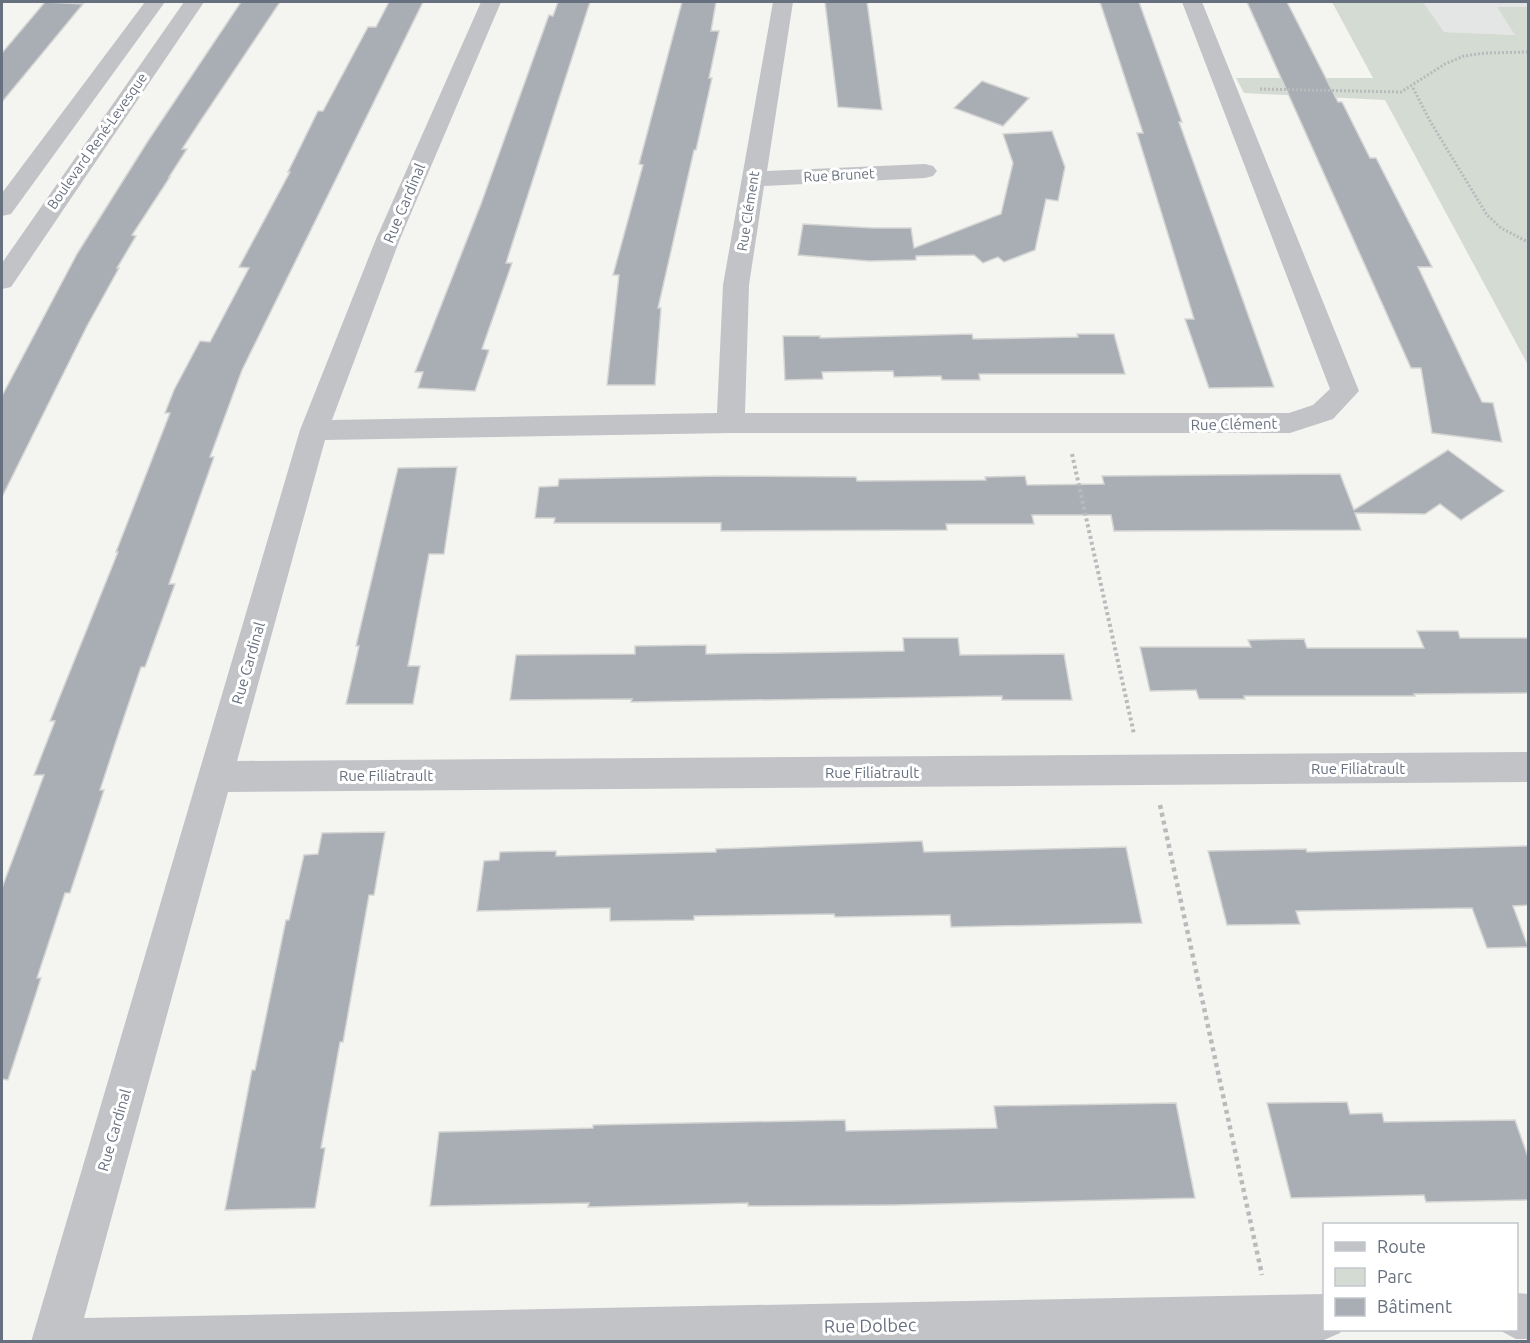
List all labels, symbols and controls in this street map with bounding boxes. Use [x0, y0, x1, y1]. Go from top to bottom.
street label: Boulevard René-Levesque [44, 70, 150, 212]
street label: Rue Cardinal [380, 161, 428, 245]
street label: Rue Brunet [803, 165, 875, 185]
street label: Rue Clément [734, 169, 762, 252]
street label: Rue Clément [1190, 415, 1278, 433]
street label: Rue Cardinal [228, 620, 268, 706]
street label: Rue Filiatrault [1311, 760, 1405, 777]
street label: Rue Filiatrault [825, 764, 919, 781]
street label: Rue Filiatrault [339, 767, 433, 784]
street label: Rue Cardinal [94, 1087, 134, 1173]
legend [1323, 1223, 1518, 1331]
text: Route [1377, 1236, 1426, 1256]
text: Parc [1377, 1266, 1412, 1286]
text: Bâtiment [1377, 1296, 1452, 1316]
street label: Rue Dolbec [824, 1314, 916, 1336]

